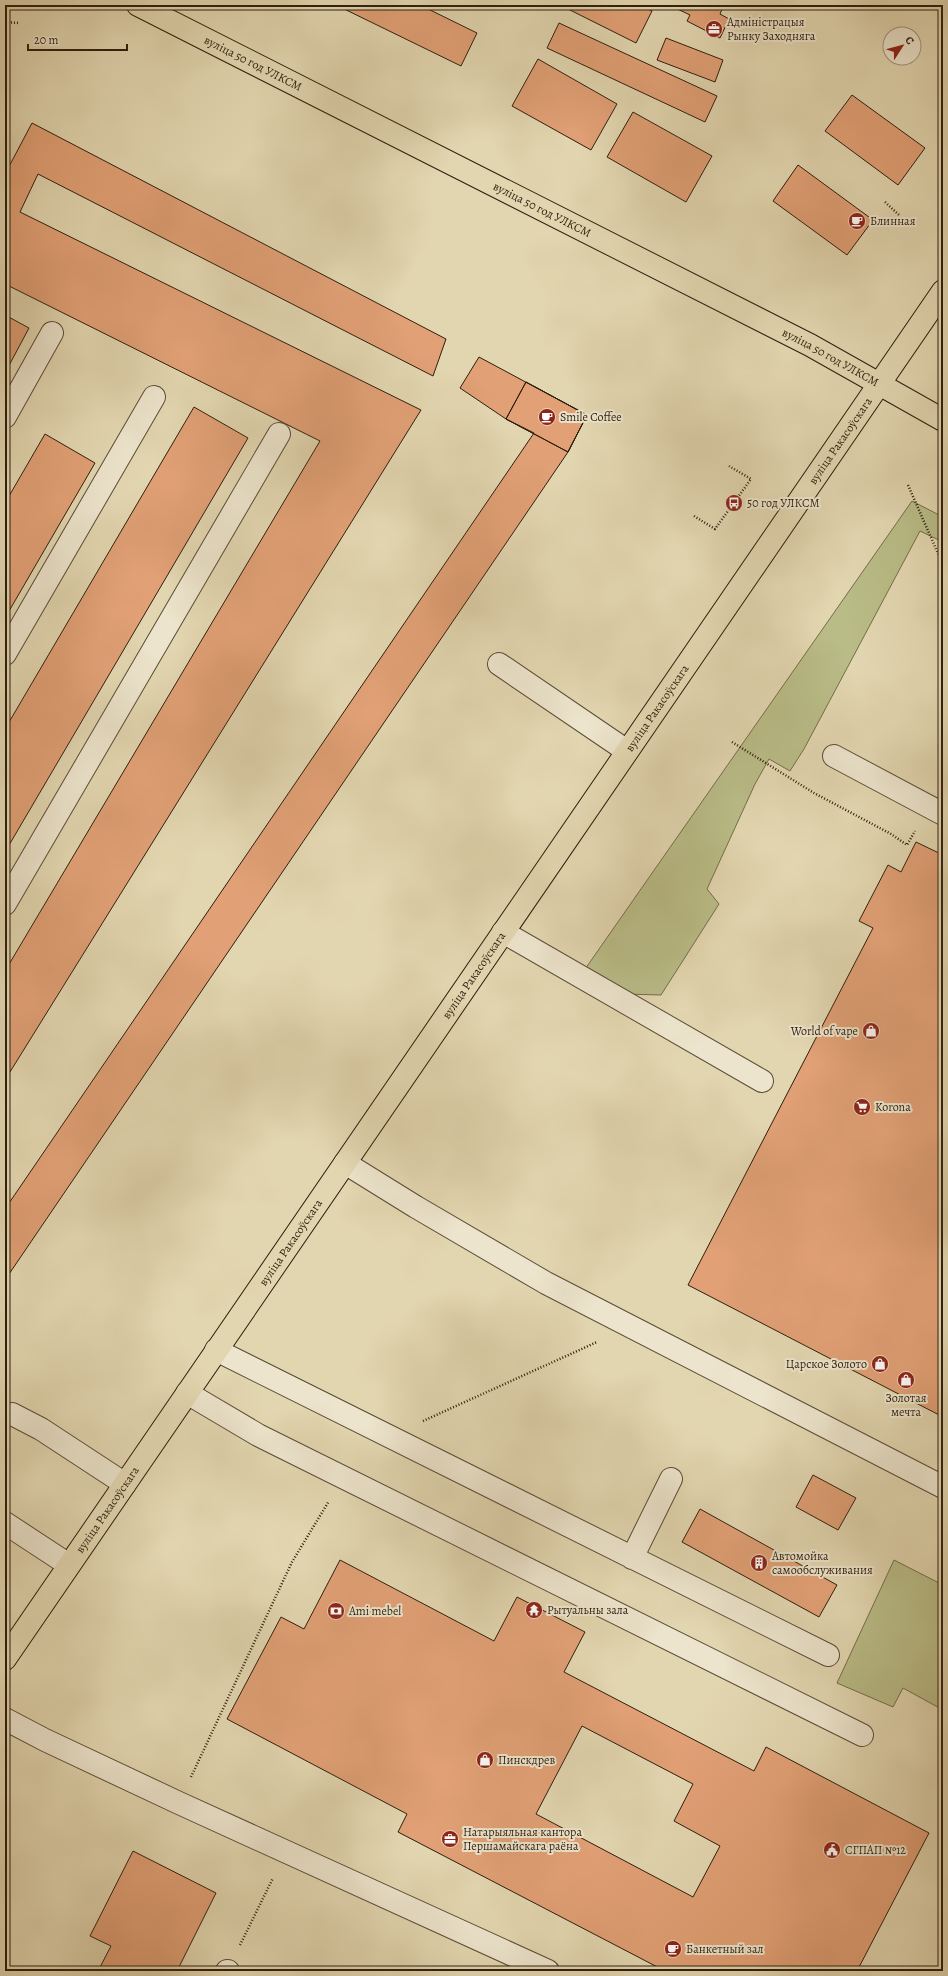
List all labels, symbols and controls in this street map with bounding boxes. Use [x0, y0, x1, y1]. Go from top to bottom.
place label: Адміністрацыя Рынку Заходняга [726, 14, 816, 44]
office icon: Адміністрацыя Рынку Заходняга [704, 19, 724, 39]
scale bar [28, 26, 127, 52]
north arrow [882, 26, 922, 66]
text: 20 m [34, 32, 58, 48]
street label: вуліца 50 год УЛКСМ [201, 32, 305, 95]
text: С [902, 33, 918, 48]
street label: вуліца 50 год УЛКСМ [490, 178, 594, 241]
cafe icon: Блинная [847, 211, 867, 231]
place label: Блинная [870, 213, 916, 229]
street label: вуліца 50 год УЛКСМ [780, 324, 882, 390]
street label: вуліца Ракасоўскага [805, 394, 876, 487]
cafe icon: Smile Coffee [537, 407, 557, 427]
place label: Smile Coffee [560, 409, 622, 425]
bus stop icon: 50 год УЛКСМ [724, 493, 744, 513]
place label: 50 год УЛКСМ [747, 495, 820, 511]
street label: вуліца Ракасоўскага [622, 661, 693, 755]
street label: вуліца Ракасоўскага [438, 928, 510, 1022]
shop icon: World of vape [861, 1021, 881, 1041]
place label: World of vape [790, 1023, 858, 1039]
supermarket icon: Korona [852, 1097, 872, 1117]
place label: Korona [875, 1099, 911, 1115]
street label: вуліца Ракасоўскага [255, 1196, 326, 1289]
shop icon: Царское Золото [870, 1354, 890, 1374]
place label: Царское Золото [786, 1356, 867, 1372]
shop icon: Золотая мечта [896, 1370, 916, 1390]
place label: Золотая мечта [886, 1390, 927, 1420]
street label: вуліца Ракасоўскага [72, 1463, 143, 1556]
place label: Автомойка самообслуживания [771, 1548, 873, 1578]
building icon: Автомойка самообслуживания [749, 1553, 769, 1573]
temple icon: Рытуальны зала [524, 1600, 544, 1620]
bank icon: Ami mebel [326, 1601, 346, 1621]
place label: Рытуальны зала [547, 1602, 629, 1618]
place label: Ami mebel [348, 1603, 401, 1619]
shop icon: Пинскдрев [475, 1750, 495, 1770]
place label: Пинскдрев [498, 1752, 556, 1768]
place label: Натарыяльная кантора Першамайскага раёна [463, 1824, 582, 1854]
office icon: Натарыяльная кантора Першамайскага раёна [440, 1829, 460, 1849]
public building icon: СГПАП №12 [822, 1840, 842, 1860]
place label: СГПАП №12 [845, 1842, 906, 1858]
cafe icon: Банкетный зал [663, 1939, 683, 1959]
place label: Банкетный зал [686, 1941, 764, 1957]

